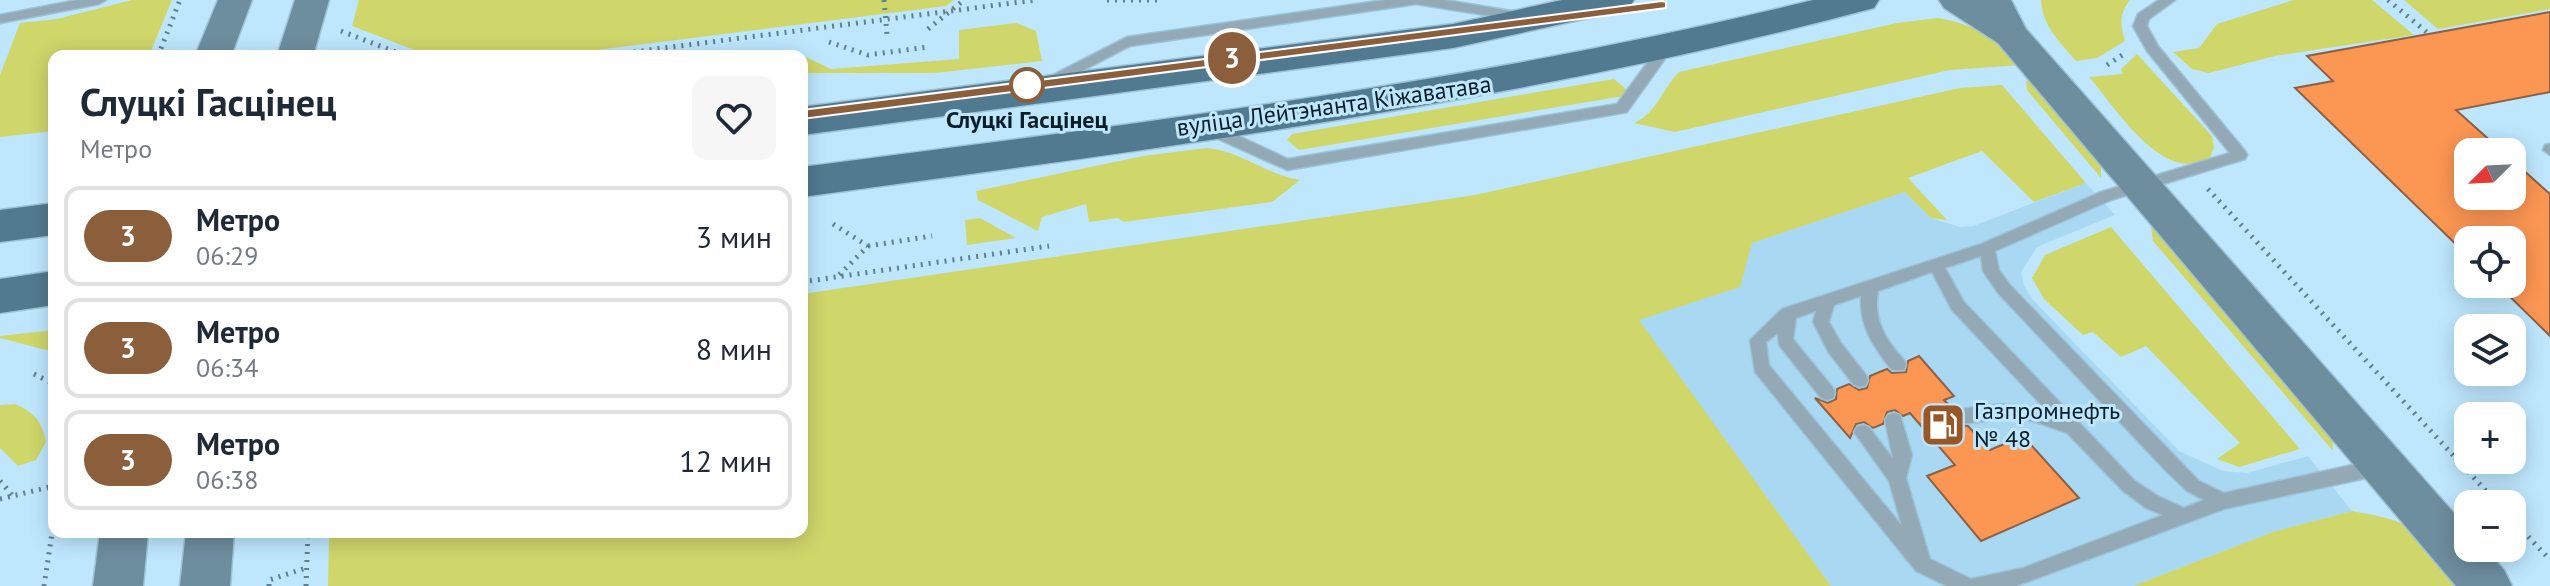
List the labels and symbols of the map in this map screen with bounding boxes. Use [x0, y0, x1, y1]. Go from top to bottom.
line badge: 3 [1206, 32, 1258, 84]
marker: Слуцкі Гасцінец [1010, 68, 1044, 102]
street label: вуліца Лейтэнанта Кіжаватава [1175, 68, 1493, 143]
place label: Слуцкі Гасцінец [946, 104, 1109, 135]
north arrow [2454, 138, 2526, 210]
place label: Газпромнефть № 48 [1974, 395, 2120, 454]
fuel station icon: Газпромнефть № 48 [1919, 401, 1967, 449]

